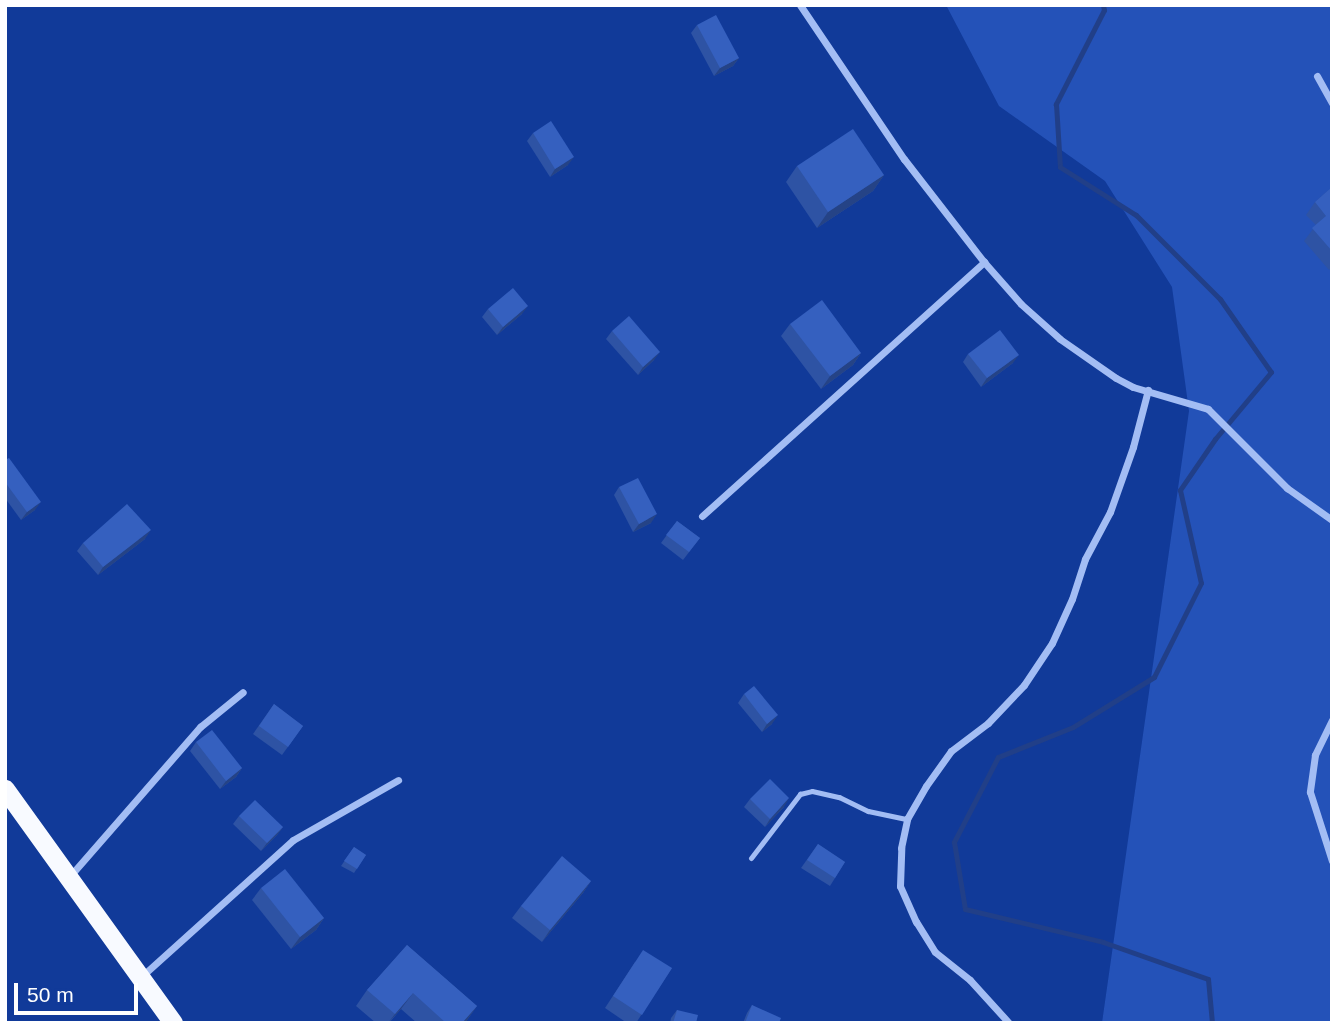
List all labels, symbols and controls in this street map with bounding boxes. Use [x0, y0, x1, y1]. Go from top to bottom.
scale bar [18, 968, 142, 1012]
text: 50 m [27, 983, 74, 1006]

